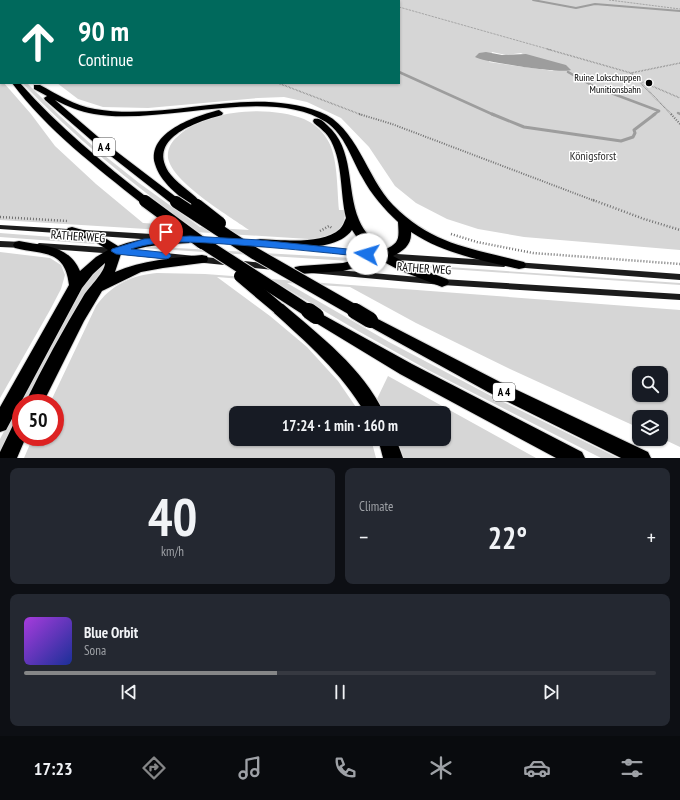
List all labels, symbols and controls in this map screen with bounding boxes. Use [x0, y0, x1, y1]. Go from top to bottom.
text: 90 m [78, 12, 129, 49]
icon: ahead [12, 16, 64, 68]
text: Continue [78, 48, 133, 71]
place label: Ruine Lokschuppen Munitionsbahn [574, 71, 641, 96]
marker: Ruine Lokschuppen Munitionsbahn [644, 78, 654, 88]
road number: A 4 [93, 138, 115, 156]
park label: Königsforst [570, 148, 617, 163]
pin [149, 215, 183, 256]
icon: arrive [155, 221, 177, 243]
street label: RATHER WEG [50, 227, 106, 245]
position arrow [346, 233, 388, 275]
street label: RATHER WEG [396, 259, 452, 277]
map controls [632, 366, 668, 446]
button: search [632, 366, 668, 402]
road number: A 4 [493, 383, 515, 401]
speed limit sign: 50 [12, 394, 64, 446]
button: layers [632, 410, 668, 446]
text: 17:24 · 1 min · 160 m [282, 416, 398, 435]
text: 40 [148, 483, 197, 550]
text: Climate [359, 498, 393, 515]
text: 22° [488, 518, 527, 557]
text: − [359, 523, 368, 551]
text: + [647, 523, 656, 551]
text: km/h [161, 543, 184, 560]
text: Blue Orbit [84, 623, 138, 642]
text: Sona [84, 642, 106, 659]
icon: previous [118, 681, 140, 703]
icon: pause [329, 681, 351, 703]
icon: next [540, 681, 562, 703]
icon: directions [140, 754, 168, 782]
icon: music [236, 754, 264, 782]
icon: phone [331, 754, 359, 782]
icon: climate [427, 754, 455, 782]
icon: car [523, 754, 551, 782]
icon: filters [618, 754, 646, 782]
text: 17:23 [34, 757, 73, 780]

